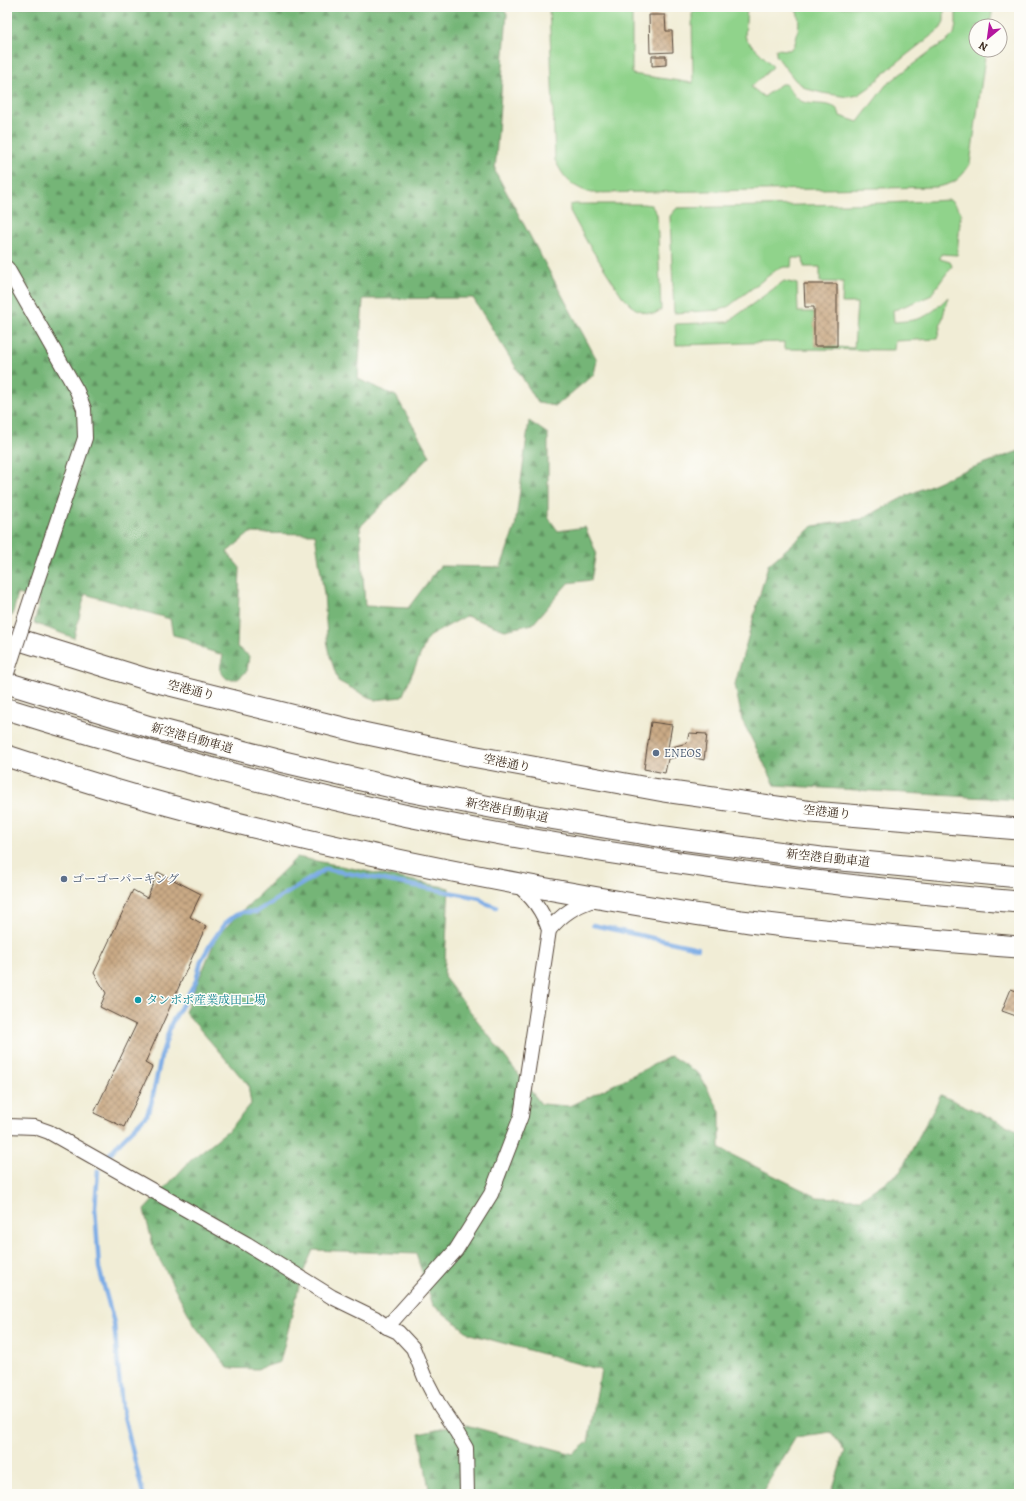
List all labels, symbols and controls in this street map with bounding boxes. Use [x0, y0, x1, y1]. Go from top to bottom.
north arrow [968, 18, 1008, 58]
text: N [976, 38, 991, 55]
street label: 空港通り [166, 676, 216, 704]
street label: 新空港自動車道 [149, 719, 235, 757]
place label: ENEOS [664, 745, 701, 761]
marker: ENEOS [651, 748, 661, 758]
street label: 空港通り [482, 751, 532, 775]
street label: 新空港自動車道 [464, 794, 550, 826]
street label: 空港通り [802, 802, 852, 822]
street label: 新空港自動車道 [785, 846, 871, 870]
place label: ゴーゴーパーキング [72, 871, 179, 887]
marker: ゴーゴーパーキング [59, 874, 69, 884]
place label: タンポポ産業成田工場 [146, 992, 266, 1008]
marker: タンポポ産業成田工場 [133, 995, 143, 1005]

